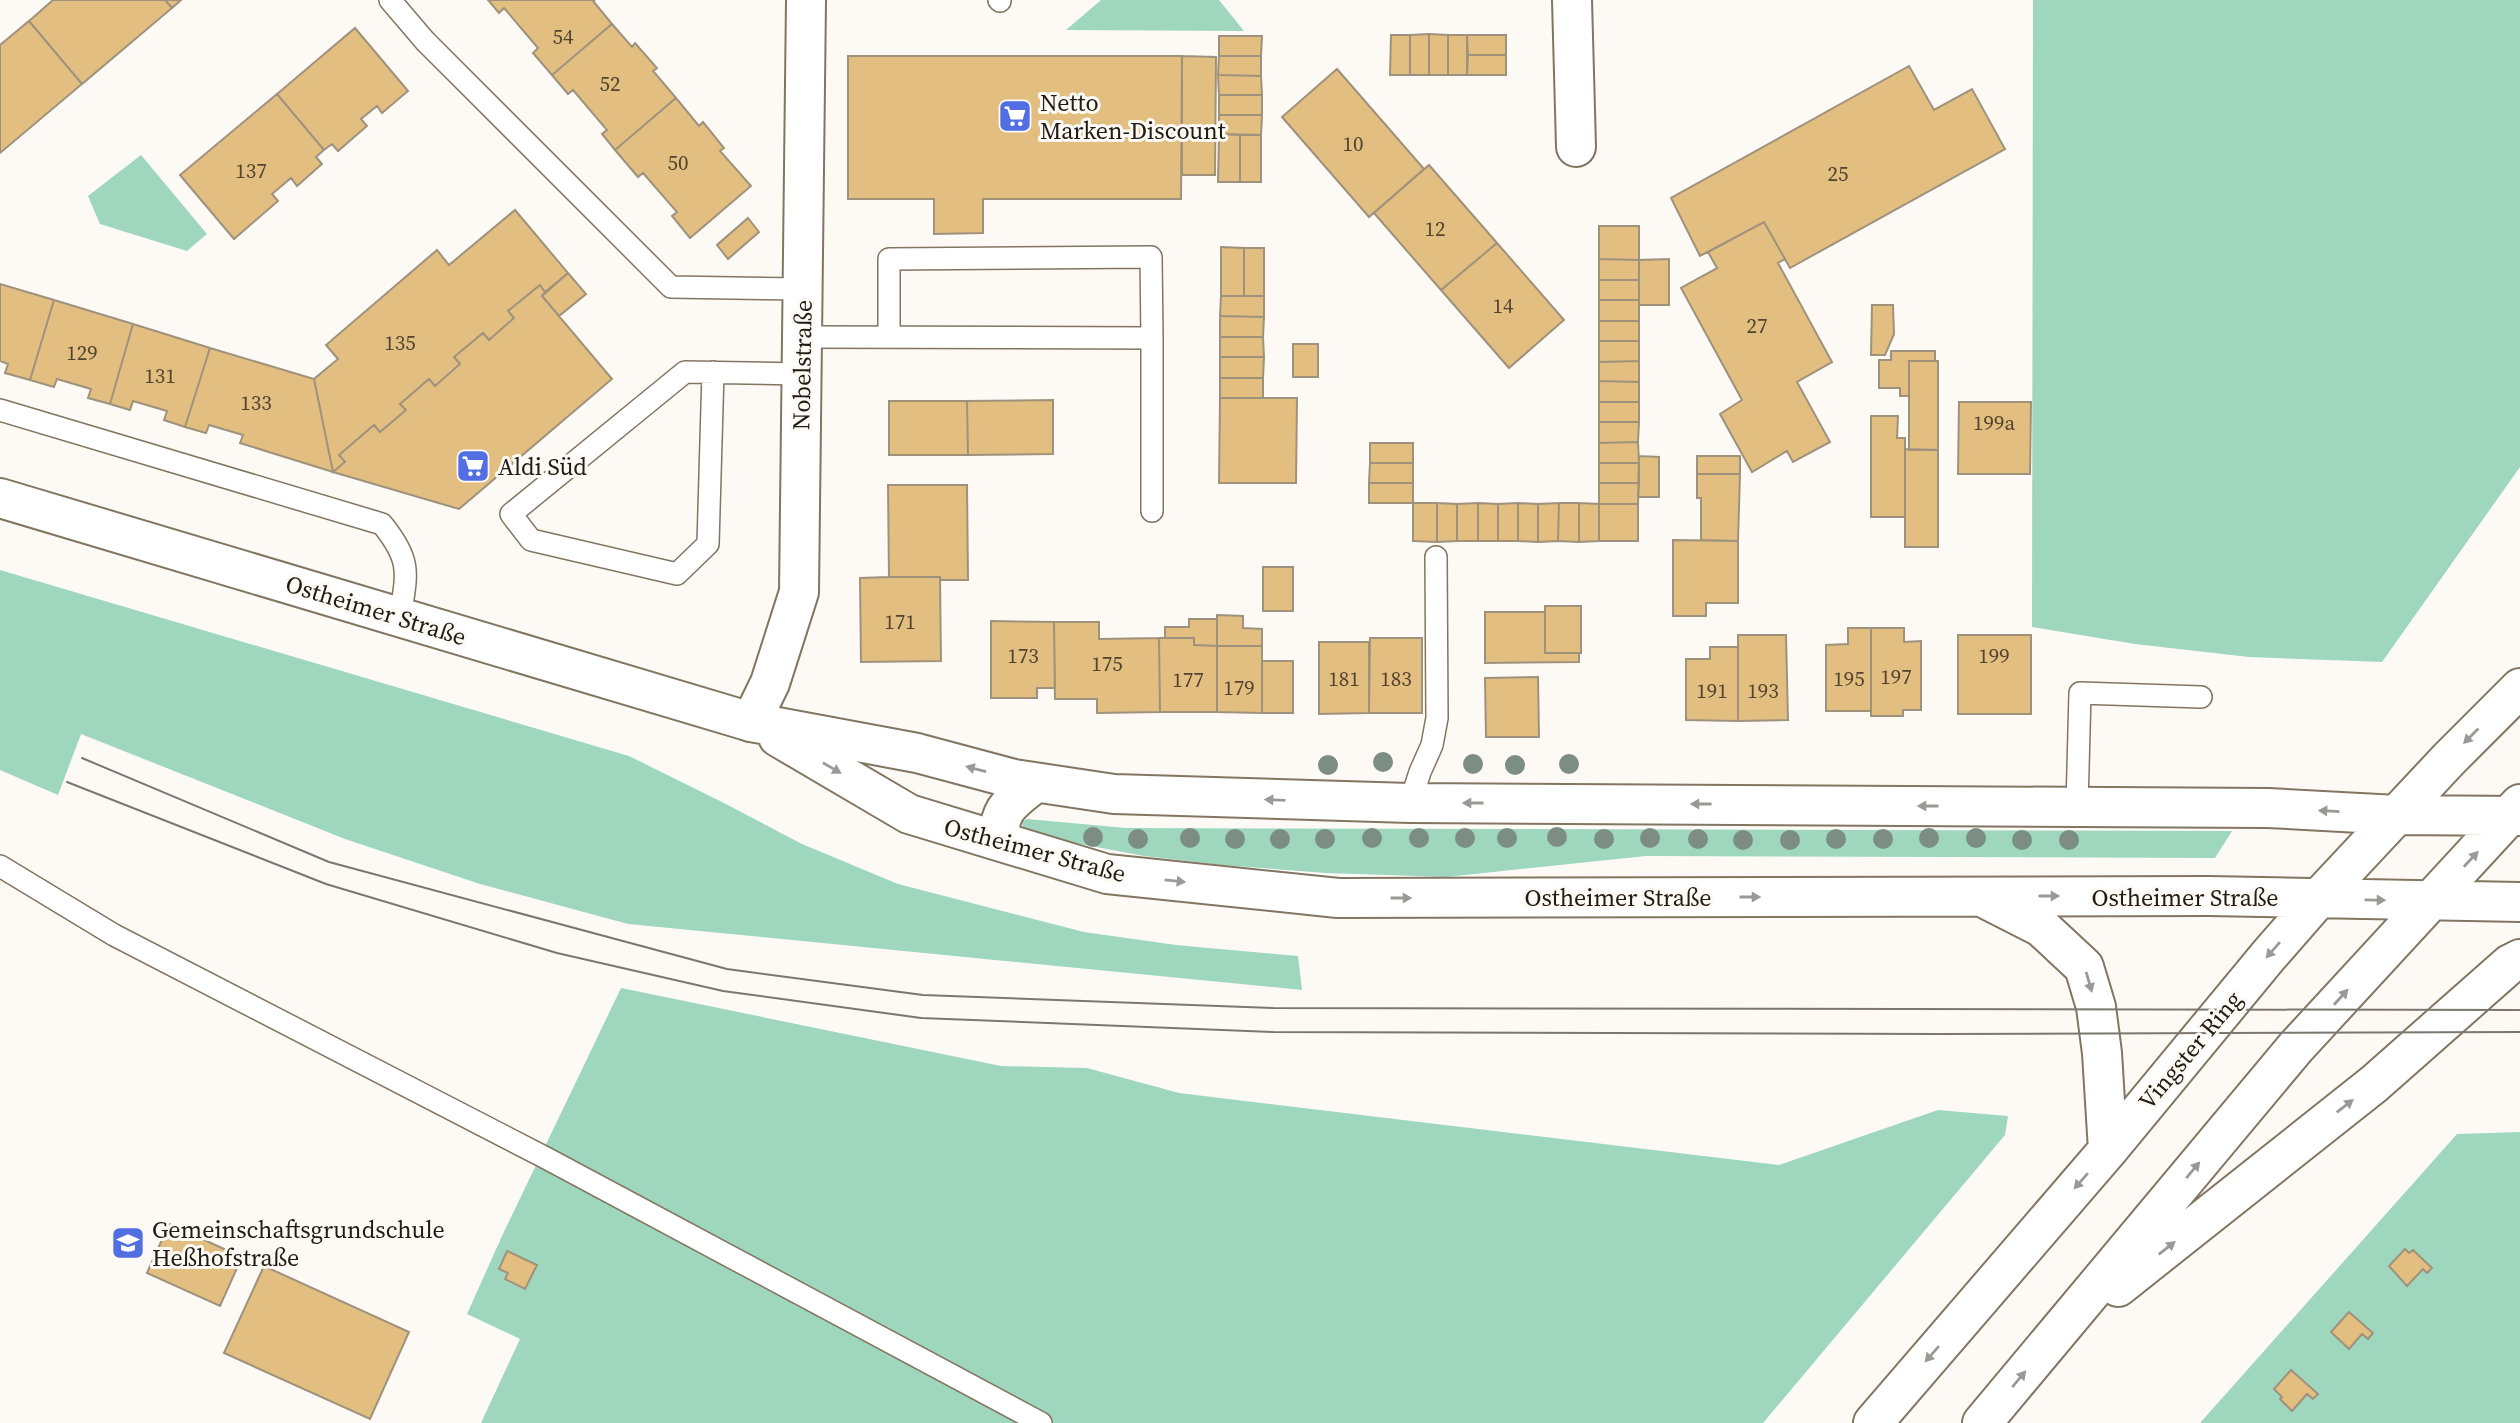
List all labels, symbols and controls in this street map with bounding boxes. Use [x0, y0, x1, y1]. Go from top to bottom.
house number: 54 [553, 22, 574, 51]
house number: 52 [600, 69, 621, 98]
place label: Netto Marken-Discount [1040, 86, 1226, 147]
supermarket icon: Netto Marken-Discount [996, 97, 1034, 135]
house number: 10 [1343, 129, 1364, 158]
house number: 50 [668, 148, 689, 177]
house number: 137 [235, 156, 267, 185]
house number: 25 [1828, 159, 1849, 188]
house number: 12 [1425, 214, 1446, 243]
house number: 14 [1493, 291, 1514, 320]
street label: Nobelstraße [784, 300, 820, 430]
house number: 27 [1747, 311, 1768, 340]
house number: 135 [384, 328, 416, 357]
house number: 129 [66, 338, 98, 367]
house number: 131 [144, 361, 176, 390]
house number: 133 [240, 388, 272, 417]
house number: 199a [1973, 408, 2015, 437]
supermarket icon: Aldi Süd [454, 447, 492, 485]
place label: Aldi Süd [498, 450, 587, 483]
street label: Ostheimer Straße [282, 567, 470, 653]
house number: 171 [884, 607, 916, 636]
house number: 173 [1007, 641, 1039, 670]
house number: 199 [1978, 641, 2010, 670]
house number: 175 [1091, 649, 1123, 678]
house number: 197 [1880, 662, 1912, 691]
house number: 181 [1328, 664, 1360, 693]
house number: 183 [1380, 664, 1412, 693]
house number: 195 [1833, 664, 1865, 693]
house number: 177 [1172, 665, 1204, 694]
house number: 179 [1223, 673, 1255, 702]
house number: 191 [1696, 676, 1728, 705]
house number: 193 [1747, 676, 1779, 705]
one-way arrow [2463, 728, 2480, 745]
one-way arrow [822, 762, 841, 775]
one-way arrow [965, 763, 987, 774]
one-way arrow [1264, 794, 1286, 805]
one-way arrow [1462, 797, 1484, 809]
one-way arrow [1689, 799, 1711, 810]
one-way arrow [1917, 800, 1939, 812]
one-way arrow [2317, 806, 2339, 817]
street label: Ostheimer Straße [940, 810, 1130, 890]
one-way arrow [2462, 851, 2478, 868]
one-way arrow [1164, 876, 1186, 887]
street label: Ostheimer Straße [1524, 881, 1712, 914]
street label: Ostheimer Straße [2091, 881, 2279, 914]
one-way arrow [2038, 890, 2060, 902]
one-way arrow [1739, 891, 1761, 903]
one-way arrow [1391, 892, 1413, 904]
one-way arrow [2364, 894, 2386, 906]
one-way arrow [2265, 941, 2281, 959]
one-way arrow [2084, 971, 2094, 992]
street label: Vingster Ring [2131, 984, 2249, 1116]
one-way arrow [2333, 989, 2349, 1006]
one-way arrow [2336, 1099, 2354, 1114]
one-way arrow [2186, 1162, 2201, 1180]
one-way arrow [2074, 1173, 2089, 1190]
place label: Gemeinschaftsgrundschule Heßhofstraße [152, 1213, 445, 1274]
school or university icon: Gemeinschaftsgrundschule Heßhofstraße [109, 1224, 147, 1262]
one-way arrow [2158, 1240, 2176, 1255]
one-way arrow [1925, 1345, 1940, 1363]
one-way arrow [2011, 1371, 2026, 1388]

